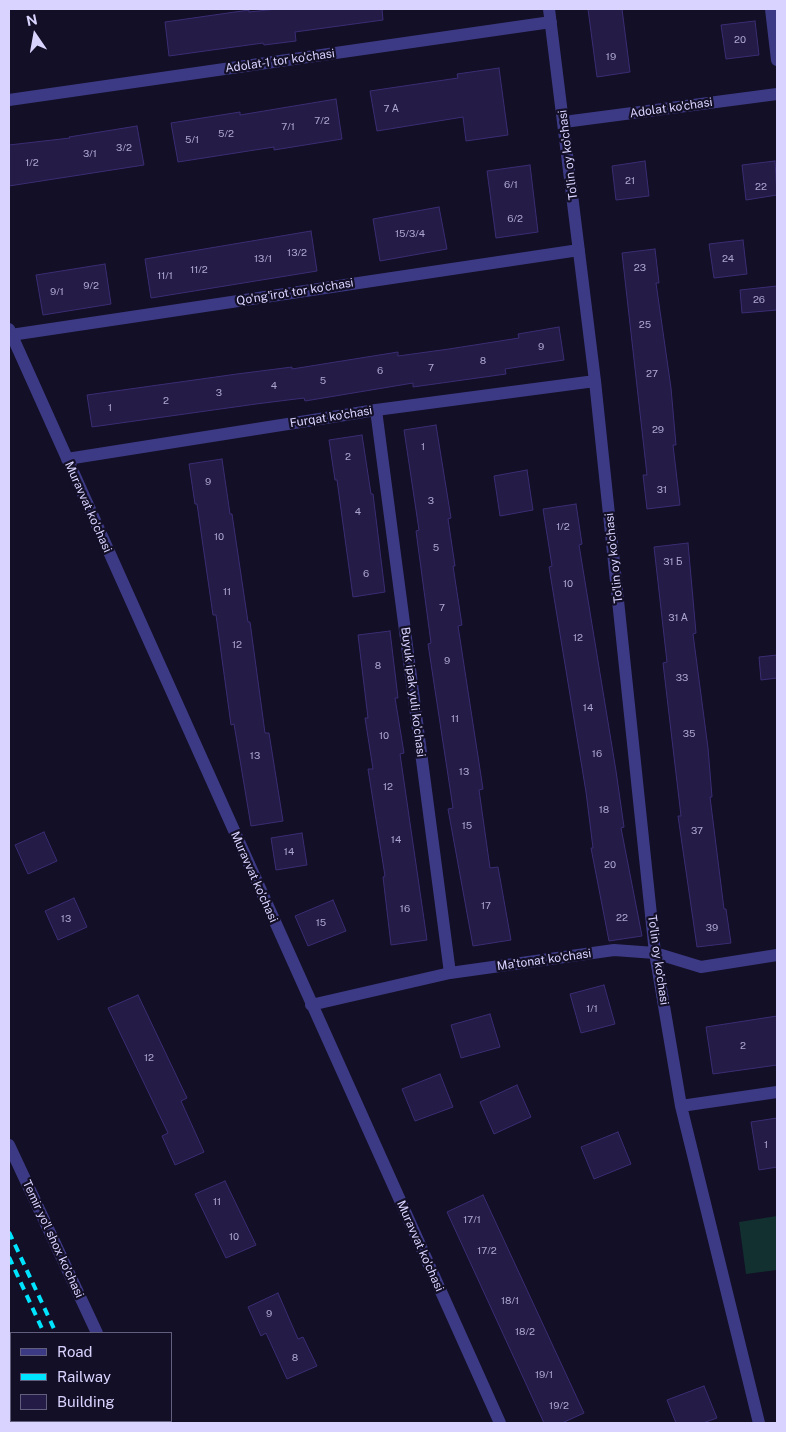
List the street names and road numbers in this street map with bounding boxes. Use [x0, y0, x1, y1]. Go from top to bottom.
street label: Adolat-1 tor ko'chasi [224, 46, 336, 76]
street label: Adolat ko'chasi [629, 95, 713, 121]
street label: To'lin oy ko'chasi [555, 109, 581, 201]
street label: Qo'ng'irot tor ko'chasi [235, 276, 355, 308]
street label: Furqat ko'chasi [289, 403, 373, 431]
street label: Muravvat ko'chasi [61, 459, 115, 555]
street label: To'lin oy ko'chasi [602, 512, 626, 604]
street label: Buyuk ipak yuli ko'chasi [398, 626, 428, 758]
street label: Muravvat ko'chasi [227, 829, 281, 925]
street label: To'lin oy ko'chasi [645, 914, 671, 1006]
street label: Ma'tonat ko'chasi [496, 946, 592, 974]
street label: Temir yo'l shox ko'chasi [19, 1178, 87, 1300]
street label: Muravvat ko'chasi [393, 1198, 447, 1294]

